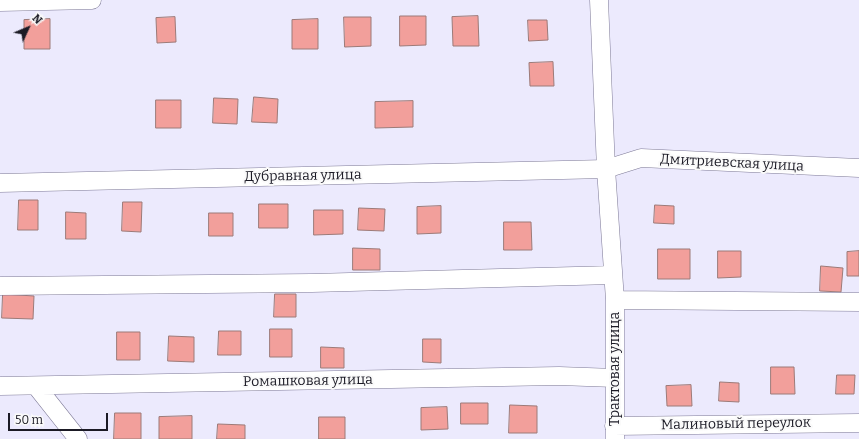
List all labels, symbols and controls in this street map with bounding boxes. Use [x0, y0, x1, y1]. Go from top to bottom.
north arrow [8, 8, 48, 48]
text: N [29, 12, 45, 27]
street label: Дмитриевская улица [660, 151, 804, 175]
street label: Дубравная улица [244, 167, 362, 185]
street label: Трактовая улица [607, 312, 623, 426]
street label: Ромашковая улица [243, 371, 373, 391]
scale bar [10, 405, 110, 431]
text: 50 m [15, 413, 43, 427]
street label: Малиновый переулок [661, 414, 811, 434]

